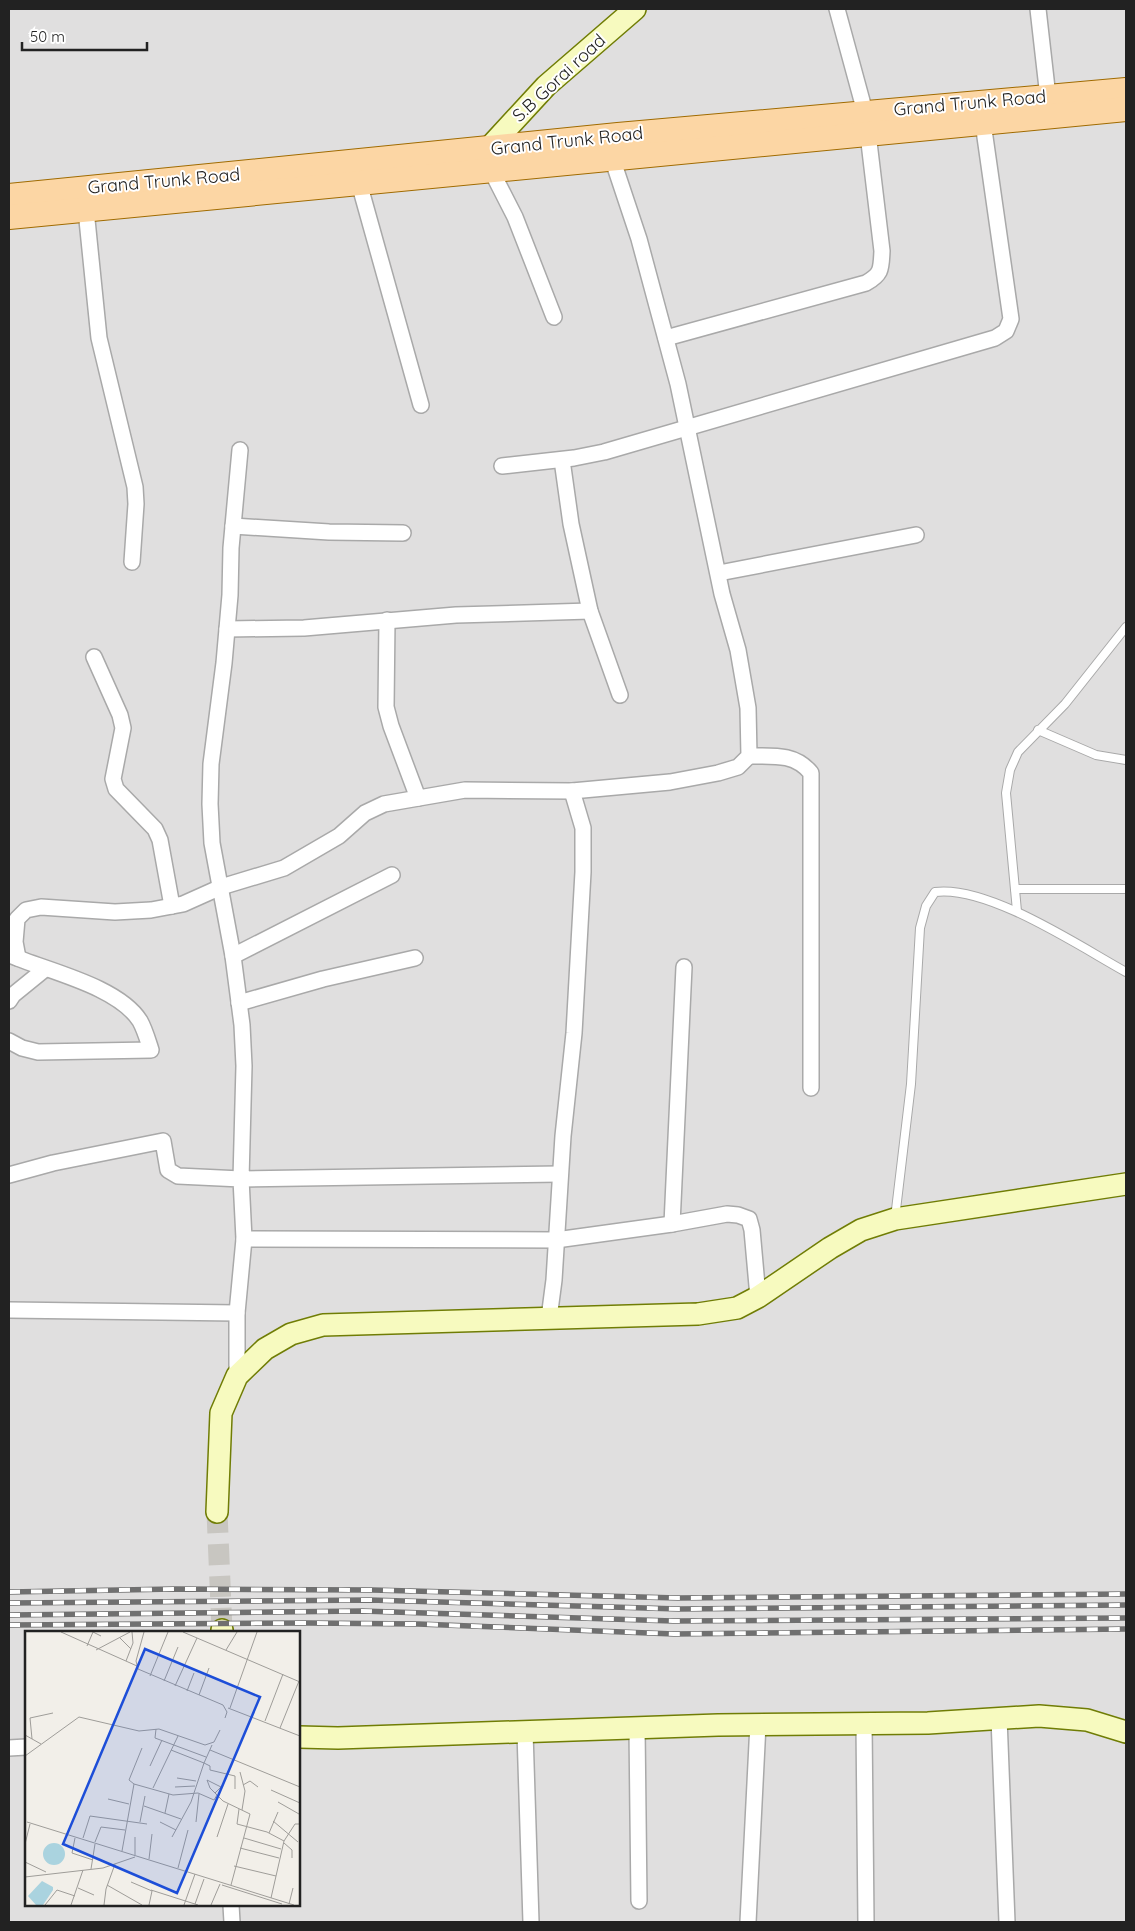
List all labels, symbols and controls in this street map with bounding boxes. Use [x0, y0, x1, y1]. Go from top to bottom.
scale bar [22, 20, 148, 52]
text: 50 m [30, 27, 65, 46]
street label: S.B Gorai road [507, 29, 610, 127]
street label: Grand Trunk Road [893, 84, 1047, 121]
street label: Grand Trunk Road [490, 121, 644, 160]
street label: Grand Trunk Road [87, 162, 241, 199]
inset map [25, 1631, 300, 1906]

